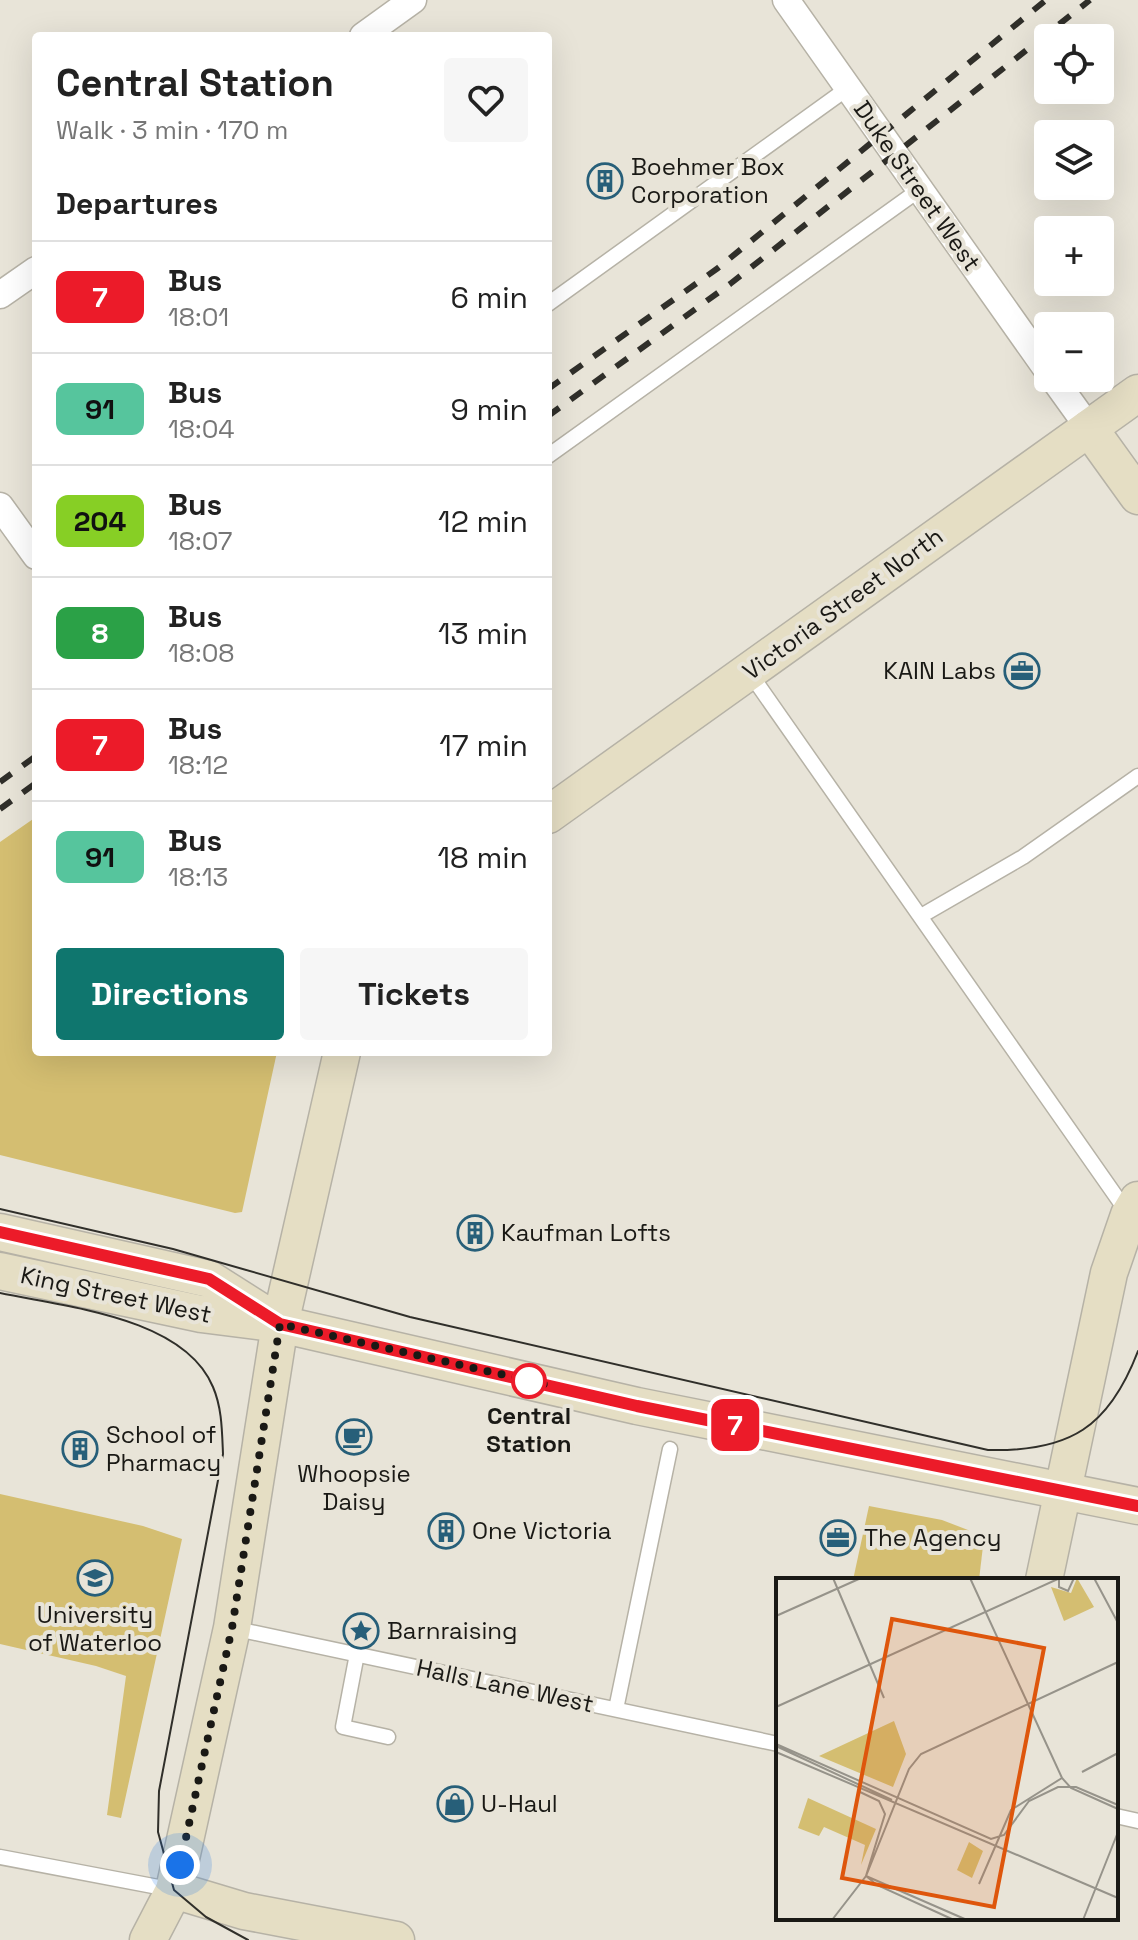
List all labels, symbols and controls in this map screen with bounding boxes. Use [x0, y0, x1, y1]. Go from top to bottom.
map controls [1034, 24, 1114, 392]
button: locate [1034, 24, 1114, 104]
button: heart [444, 58, 528, 142]
text: Central Station [56, 59, 334, 107]
street label: Duke Street West [847, 95, 988, 277]
text: Walk · 3 min · 170 m [56, 113, 288, 147]
button: layers [1034, 120, 1114, 200]
place label: Boehmer Box Corporation [631, 151, 785, 210]
building icon: Boehmer Box Corporation [586, 162, 624, 200]
text: Departures [56, 184, 218, 223]
button: + [1034, 216, 1114, 296]
text: Bus [168, 261, 222, 300]
text: 6 min [450, 278, 528, 317]
text: 7 [92, 279, 108, 315]
text: 18:01 [168, 300, 229, 334]
button: − [1034, 312, 1114, 392]
text: Bus [168, 373, 222, 412]
text: 9 min [450, 390, 528, 429]
text: 91 [85, 391, 115, 427]
text: 18:04 [168, 412, 235, 446]
text: Bus [168, 485, 222, 524]
text: 12 min [438, 502, 528, 541]
text: 204 [74, 503, 126, 539]
street label: Victoria Street North [737, 521, 949, 687]
text: 18:07 [168, 524, 233, 558]
text: Bus [168, 597, 222, 636]
text: 13 min [438, 614, 528, 653]
text: 8 [92, 615, 108, 651]
text: 18:08 [168, 636, 235, 670]
office icon: KAIN Labs [1003, 652, 1041, 690]
place label: KAIN Labs [883, 655, 996, 686]
text: Bus [168, 709, 222, 748]
text: 17 min [439, 726, 528, 765]
text: 7 [92, 727, 108, 763]
text: 18:12 [168, 748, 228, 782]
text: Bus [168, 821, 222, 860]
text: 18 min [438, 838, 528, 877]
text: 91 [85, 839, 115, 875]
text: 18:13 [168, 860, 228, 894]
button: Directions [56, 948, 284, 1040]
button: Tickets [300, 948, 528, 1040]
building icon: Kaufman Lofts [456, 1214, 494, 1252]
place label: Kaufman Lofts [501, 1217, 671, 1248]
street label: King Street West [18, 1259, 214, 1330]
marker: Central Station [512, 1364, 546, 1398]
line badge: 7 [709, 1399, 761, 1451]
place label: Central Station [486, 1400, 572, 1459]
text: 7 [727, 1407, 743, 1443]
cafe icon: Whoopsie Daisy [335, 1418, 373, 1456]
place label: School of Pharmacy [106, 1419, 221, 1478]
building icon: School of Pharmacy [61, 1430, 99, 1468]
place label: Whoopsie Daisy [297, 1458, 411, 1517]
building icon: One Victoria [427, 1512, 465, 1550]
place label: One Victoria [472, 1515, 612, 1546]
office icon: The Agency [819, 1519, 857, 1557]
place label: The Agency [864, 1522, 1001, 1553]
school or university icon: University of Waterloo [76, 1559, 114, 1597]
inset map [776, 1578, 1118, 1920]
place label: University of Waterloo [28, 1599, 162, 1658]
place icon: Barnraising [342, 1612, 380, 1650]
place label: Barnraising [387, 1615, 517, 1646]
street label: Halls Lane West [414, 1652, 596, 1719]
shop icon: U-Haul [436, 1785, 474, 1823]
place label: U-Haul [481, 1788, 558, 1819]
your location [160, 1845, 200, 1885]

